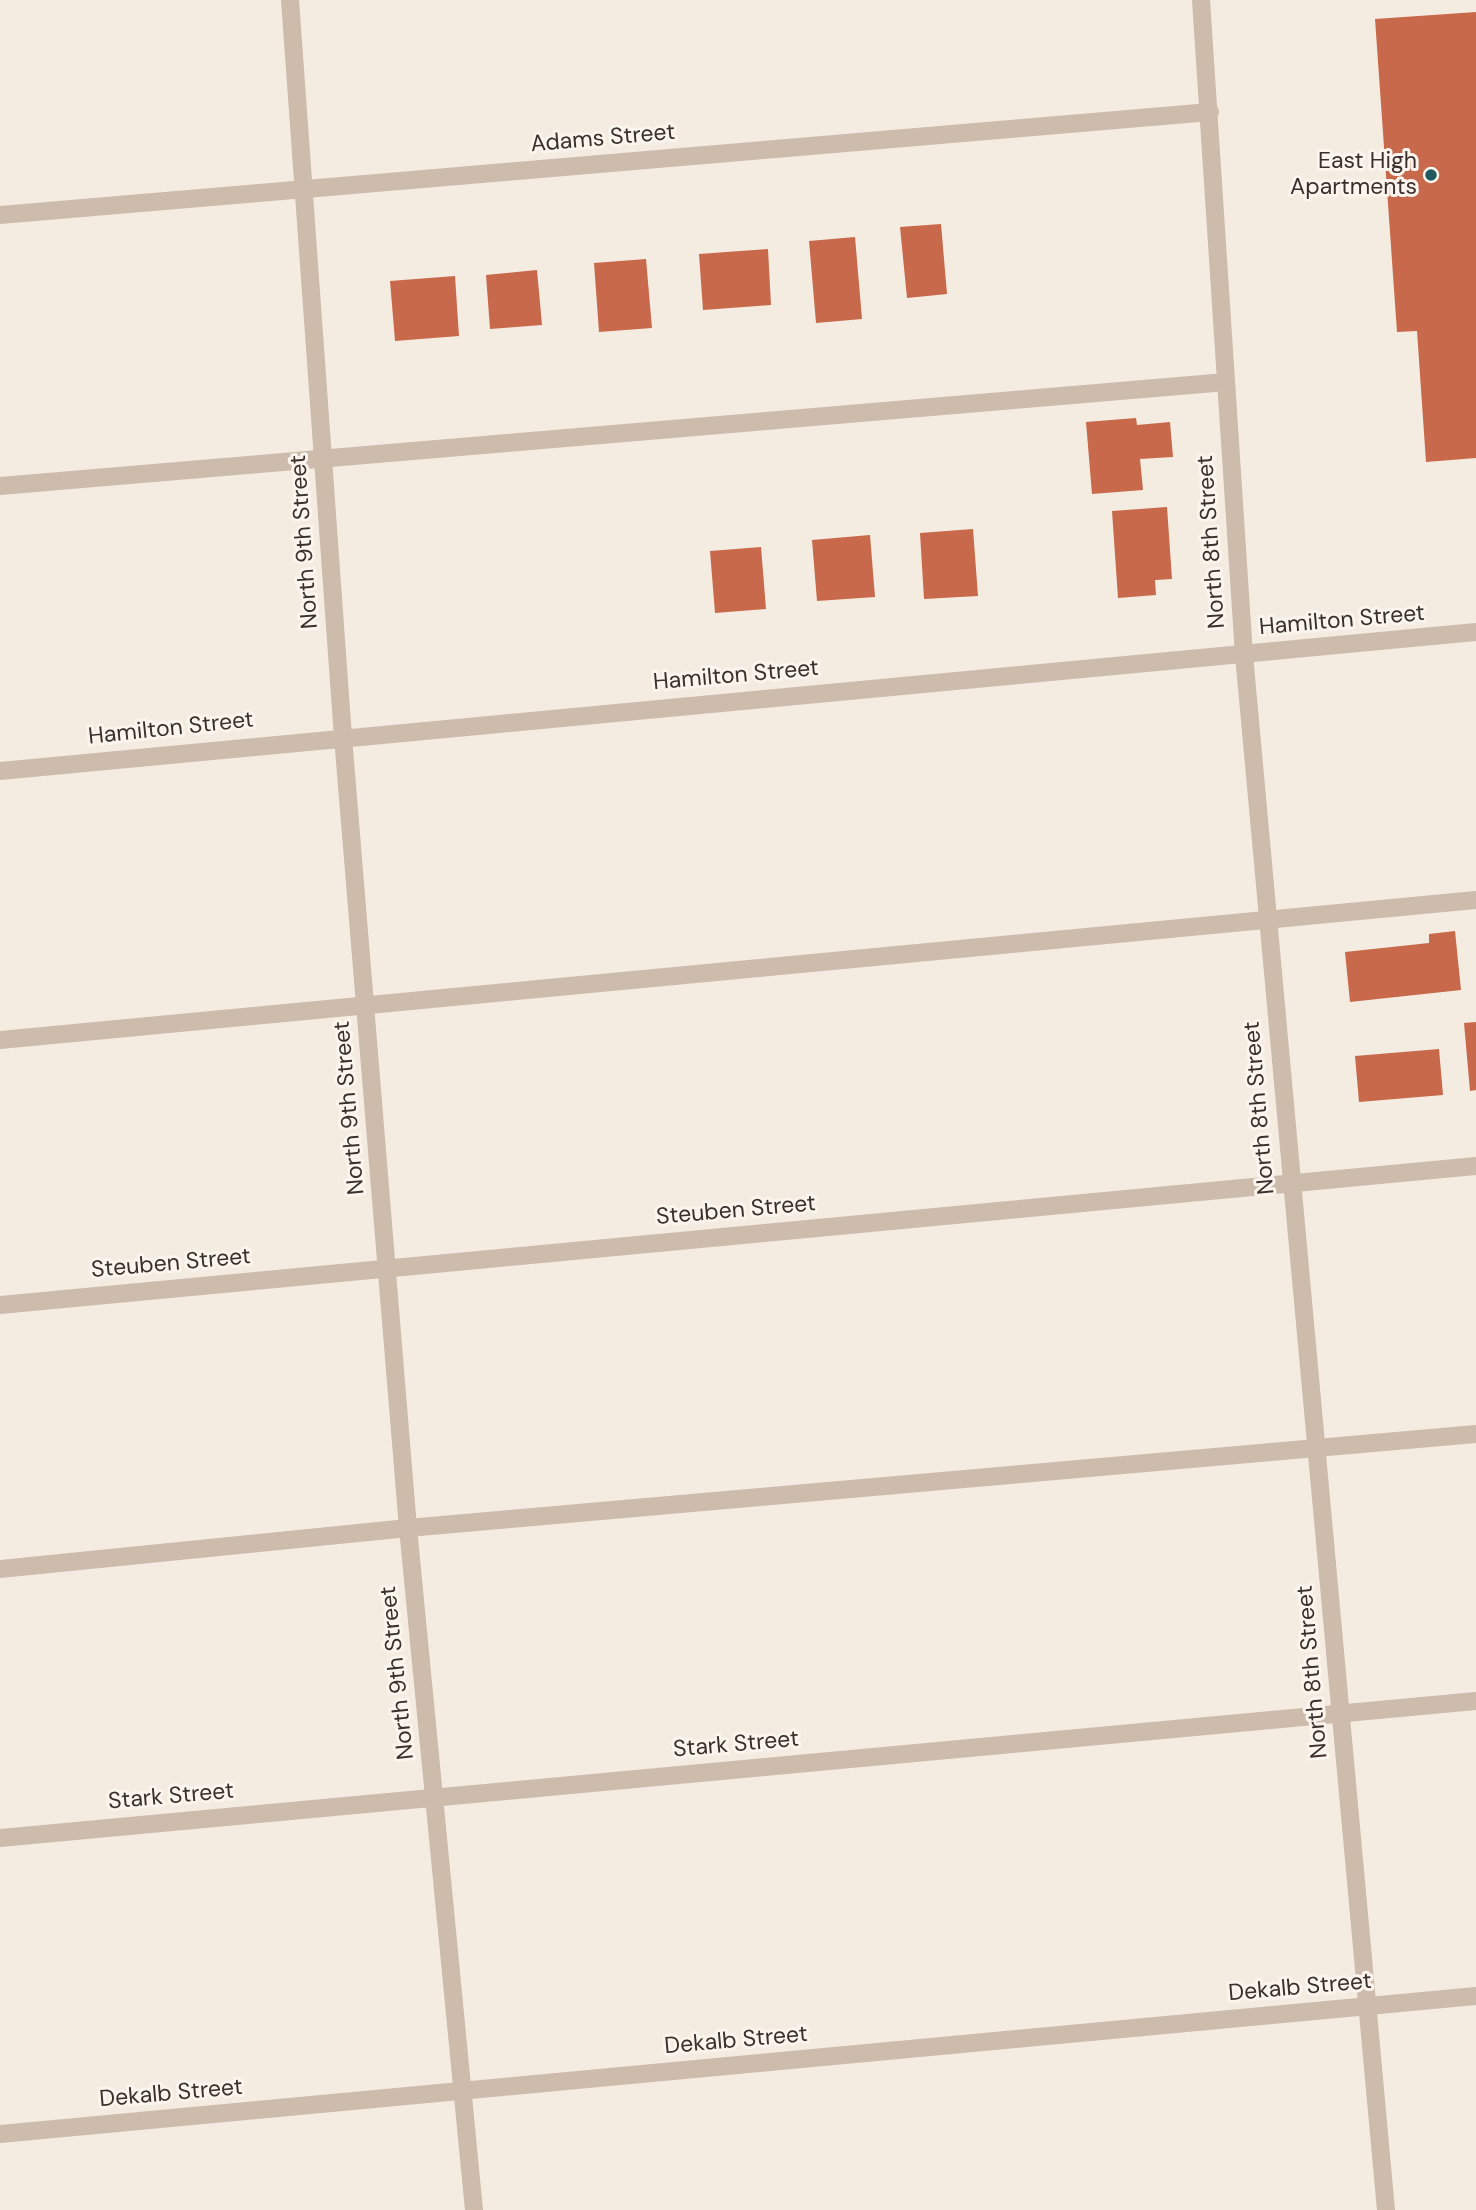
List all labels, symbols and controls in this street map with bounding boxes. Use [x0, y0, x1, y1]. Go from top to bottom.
street label: Adams Street [530, 119, 676, 159]
place label: East High Apartments [1290, 148, 1417, 202]
marker: East High Apartments [1423, 167, 1439, 183]
street label: North 9th Street [285, 454, 325, 630]
street label: North 8th Street [1192, 454, 1232, 630]
street label: Hamilton Street [1258, 600, 1426, 642]
street label: Hamilton Street [652, 655, 820, 697]
street label: Hamilton Street [87, 707, 255, 751]
street label: North 9th Street [329, 1020, 371, 1196]
street label: North 8th Street [1239, 1020, 1281, 1196]
street label: Steuben Street [655, 1190, 817, 1232]
street label: Steuben Street [90, 1243, 252, 1285]
street label: North 8th Street [1292, 1584, 1334, 1760]
street label: North 9th Street [375, 1585, 421, 1761]
street label: Stark Street [672, 1726, 800, 1764]
street label: Stark Street [107, 1778, 235, 1816]
street label: Dekalb Street [1227, 1968, 1373, 2008]
street label: Dekalb Street [663, 2021, 809, 2061]
street label: Dekalb Street [98, 2074, 244, 2114]

